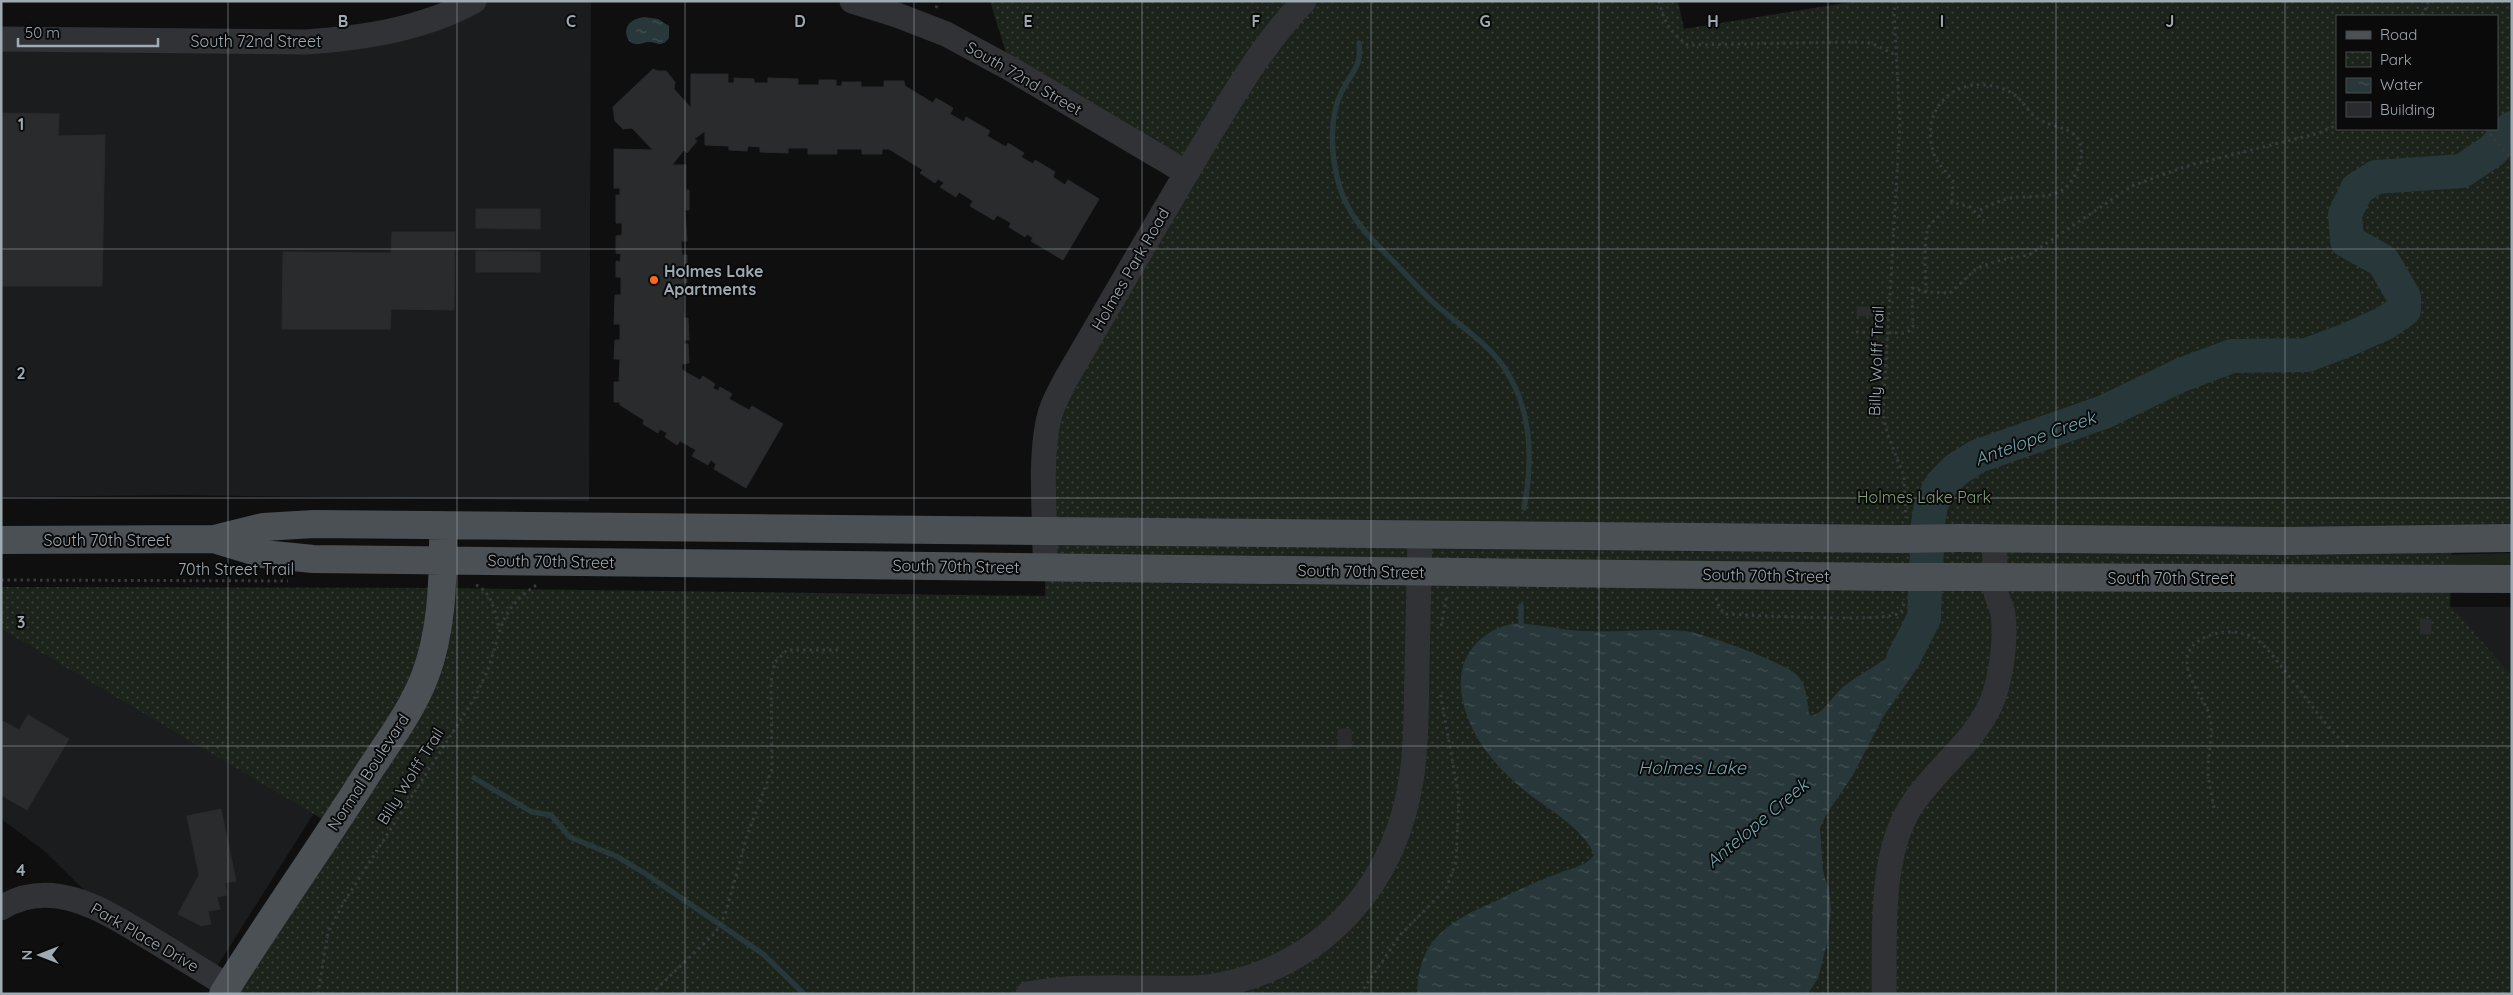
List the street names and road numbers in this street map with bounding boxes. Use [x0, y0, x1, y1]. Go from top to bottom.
street label: South 72nd Street [191, 31, 321, 51]
street label: South 72nd Street [962, 37, 1086, 119]
street label: Holmes Park Road [1087, 204, 1173, 334]
street label: Billy Wolff Trail [1864, 306, 1888, 416]
street label: South 70th Street [44, 530, 170, 550]
street label: South 70th Street [487, 550, 615, 572]
street label: South 70th Street [892, 555, 1020, 577]
street label: 70th Street Trail [178, 559, 294, 579]
street label: South 70th Street [1297, 560, 1425, 582]
street label: South 70th Street [1702, 564, 1830, 586]
street label: South 70th Street [2108, 568, 2234, 588]
street label: Normal Boulevard [323, 710, 413, 834]
street label: Billy Wolff Trail [372, 724, 448, 828]
street label: Park Place Drive [87, 898, 203, 976]

